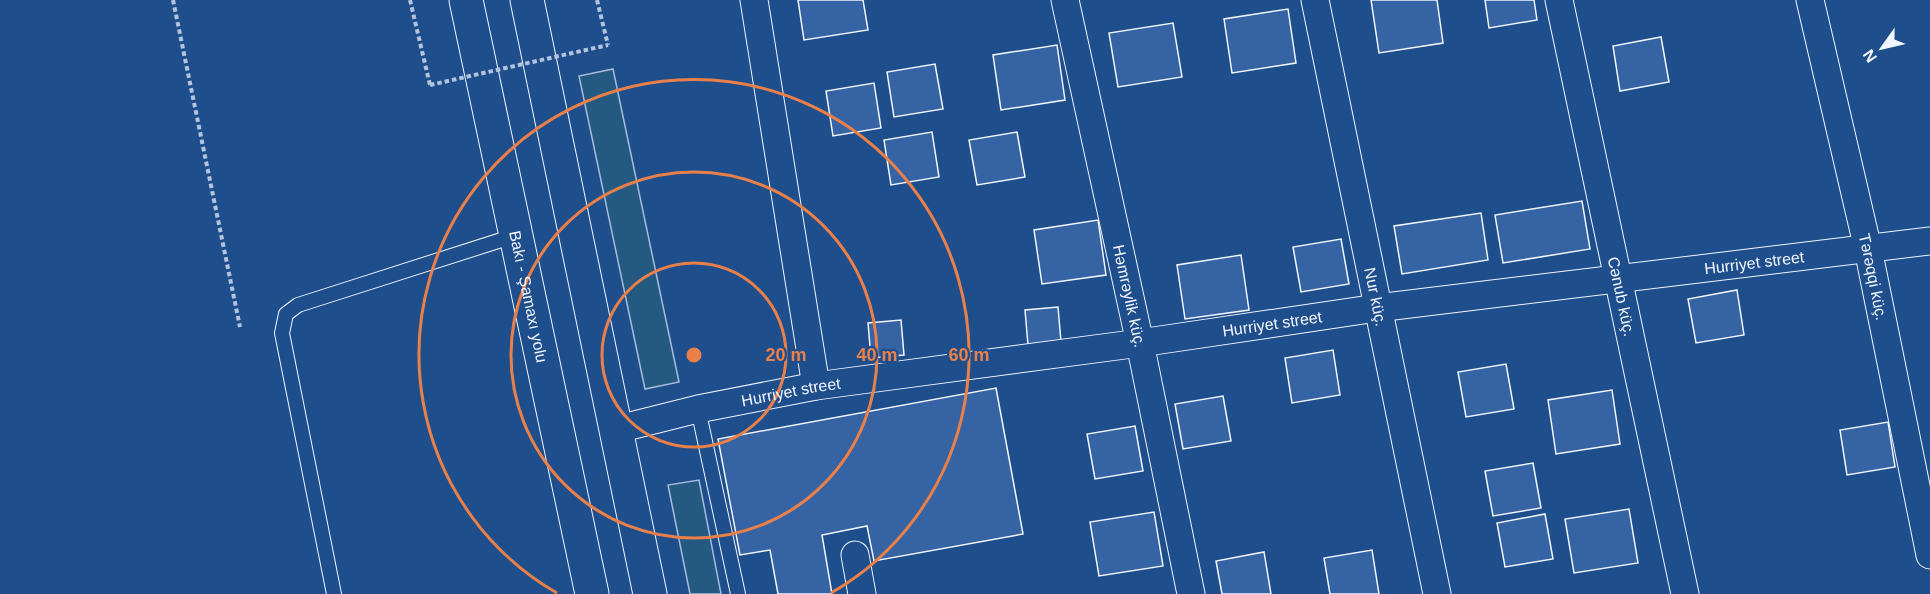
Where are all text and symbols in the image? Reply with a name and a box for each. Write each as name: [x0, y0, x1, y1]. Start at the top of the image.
north arrow: [1852, 18, 1912, 78]
text: N: [1860, 47, 1880, 66]
street label: Bakı - Şamaxı yolu: [507, 229, 551, 364]
street label: Tərəqqi küç.: [1856, 232, 1891, 322]
street label: Həmrəylik küç.: [1110, 243, 1149, 349]
street label: Hurriyet street: [1703, 248, 1806, 277]
street label: Cənub küç.: [1605, 255, 1639, 338]
street label: Nur küç.: [1362, 266, 1390, 328]
street label: Hurriyet street: [1221, 308, 1324, 339]
centre of rings: [684, 345, 704, 365]
text: 20 m: [765, 345, 807, 365]
text: 40 m: [856, 345, 898, 365]
text: 60 m: [948, 345, 990, 365]
street label: Hurriyet street: [740, 374, 842, 409]

